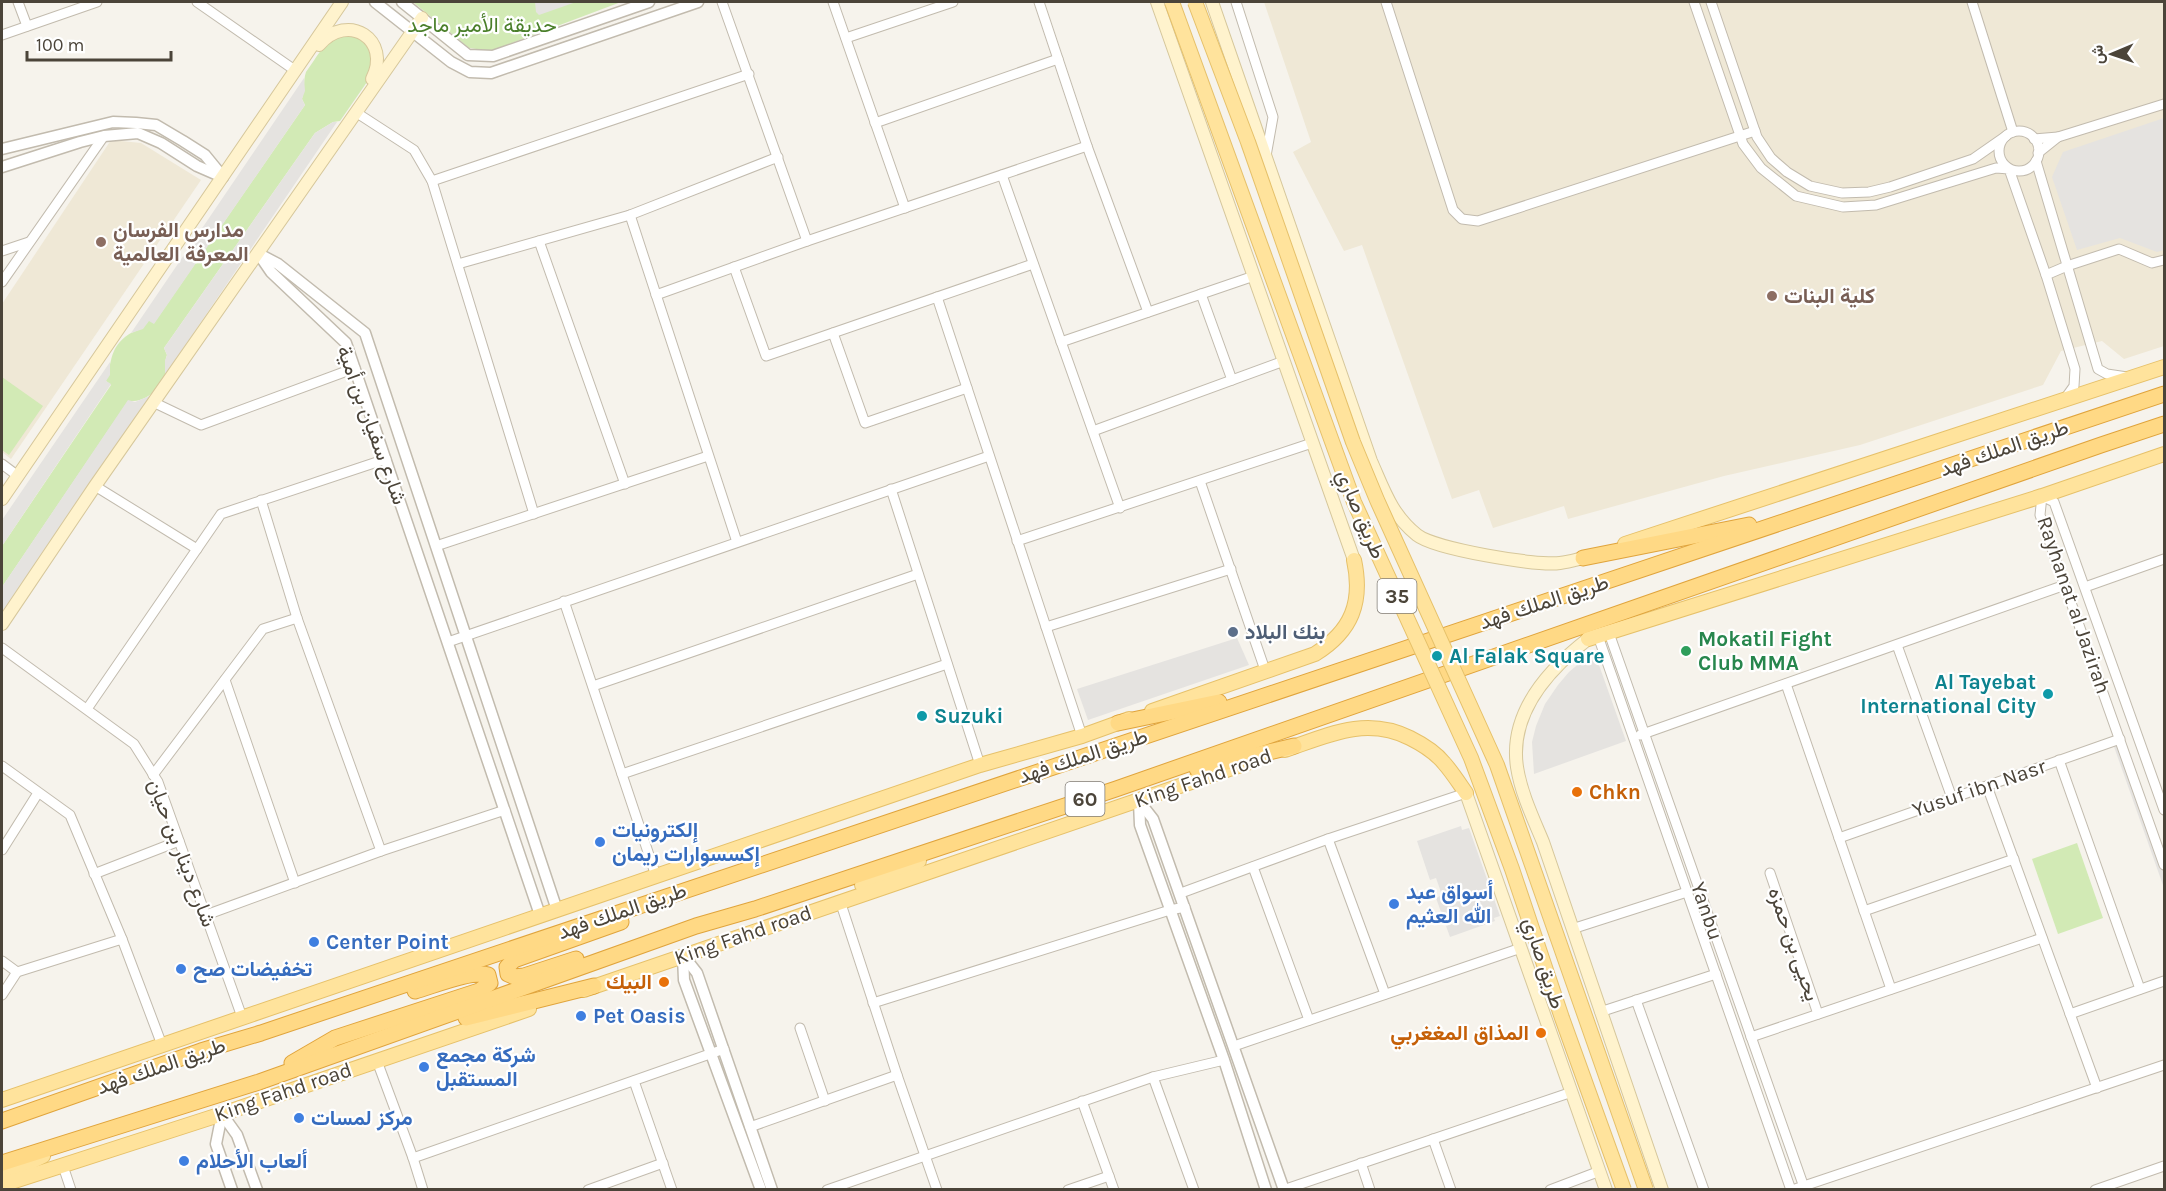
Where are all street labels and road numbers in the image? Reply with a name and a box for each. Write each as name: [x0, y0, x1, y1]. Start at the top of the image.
street label: شارع سفيان بن أمية: [330, 342, 412, 508]
street label: طريق الملك فهد: [1937, 415, 2072, 482]
street label: طريق صاري: [1327, 466, 1391, 564]
street label: Rayhanat al Jazirah: [2032, 513, 2116, 697]
street label: طريق الملك فهد: [1476, 570, 1612, 635]
road number: 35: [1378, 579, 1416, 613]
street label: طريق الملك فهد: [1015, 724, 1151, 789]
street label: King Fahd road: [1131, 743, 1275, 813]
street label: Yusuf ibn Nasr: [1909, 754, 2049, 822]
street label: شارع دينار بن حيان: [141, 776, 221, 931]
road number: 60: [1066, 782, 1104, 816]
street label: طريق الملك فهد: [555, 878, 690, 945]
street label: Yanbu: [1686, 879, 1728, 943]
street label: يحيى بن حمزه: [1762, 884, 1825, 1004]
street label: King Fahd road: [671, 900, 815, 970]
street label: طريق صاري: [1513, 914, 1570, 1013]
street label: طريق الملك فهد: [94, 1033, 229, 1100]
street label: King Fahd road: [211, 1057, 355, 1127]

